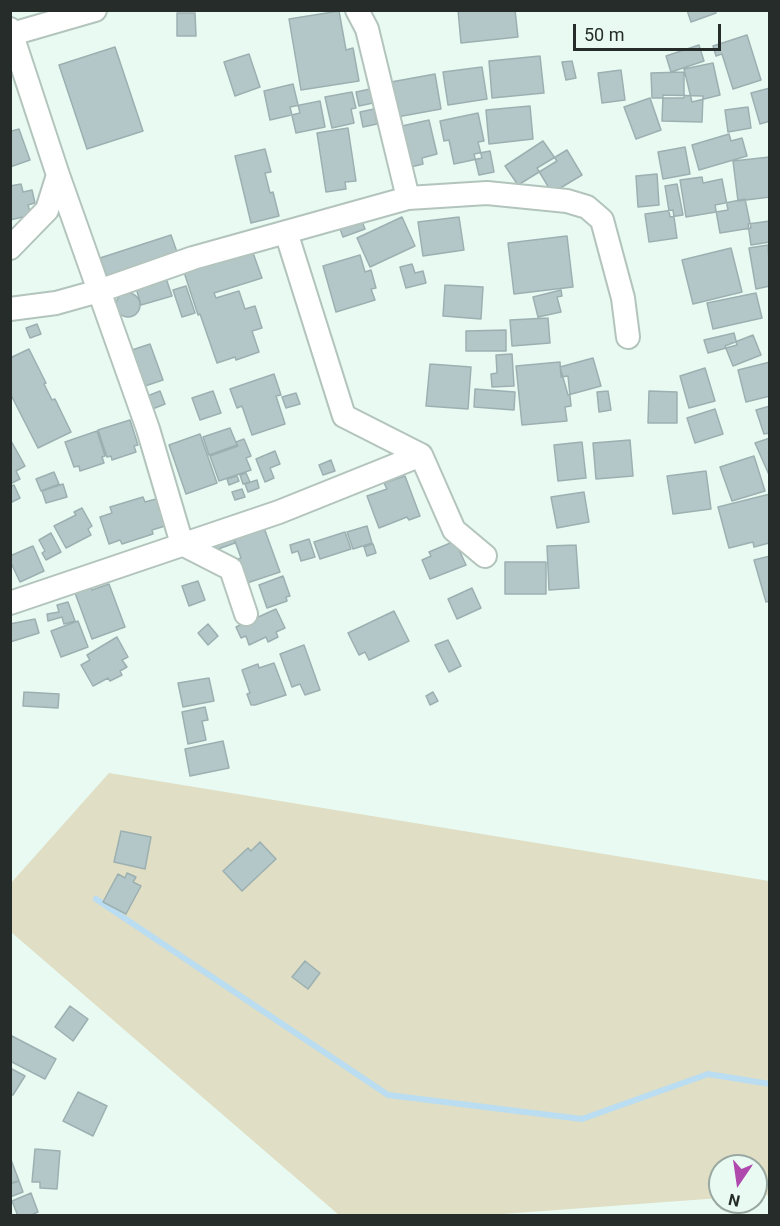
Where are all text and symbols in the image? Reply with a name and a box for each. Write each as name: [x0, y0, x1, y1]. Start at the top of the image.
scale bar: [576, 12, 724, 50]
text: 50 m: [584, 24, 624, 45]
north arrow: [708, 1154, 768, 1214]
text: N: [727, 1190, 742, 1211]

